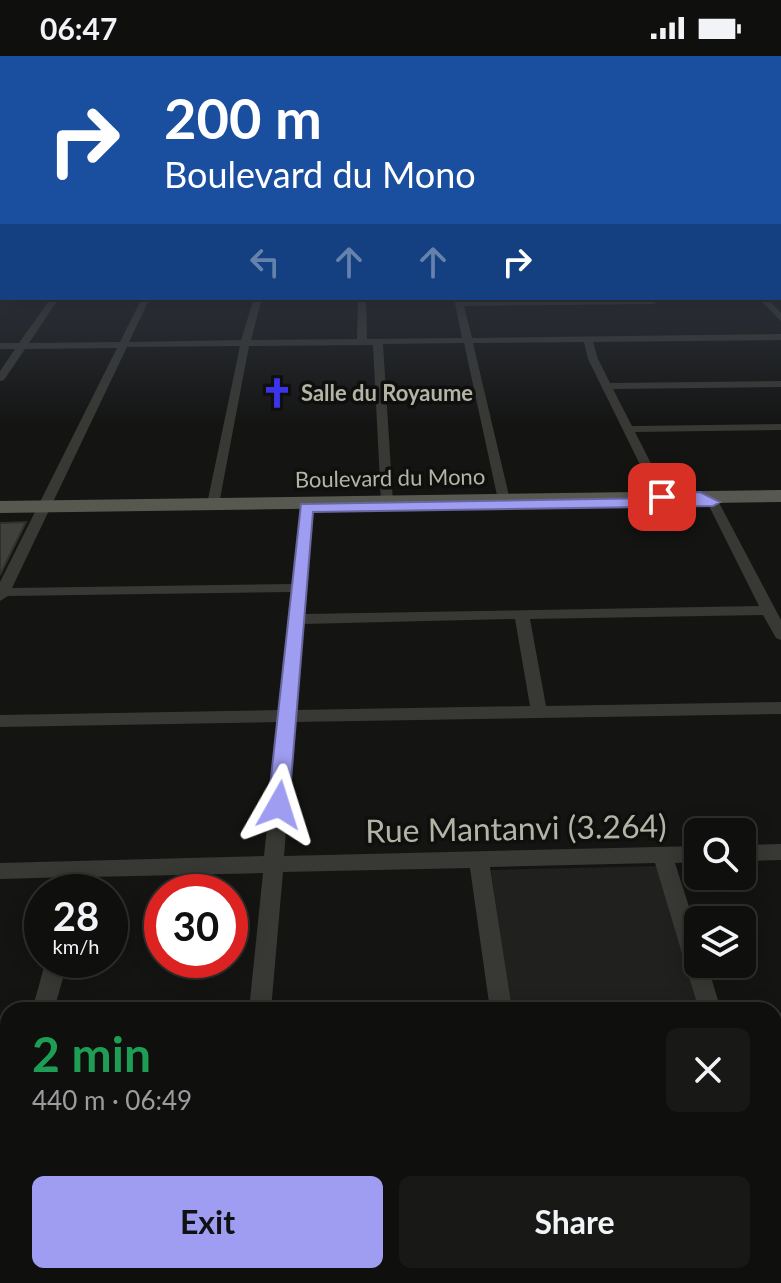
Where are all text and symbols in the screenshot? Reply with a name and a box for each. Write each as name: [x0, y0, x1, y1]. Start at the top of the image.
text: 06:47: [40, 10, 117, 46]
text: 200 m: [164, 84, 322, 151]
icon: right: [32, 88, 136, 192]
text: Boulevard du Mono: [164, 152, 476, 196]
icon: left: [243, 240, 287, 284]
icon: ahead: [327, 240, 371, 284]
icon: ahead: [411, 240, 455, 284]
icon: right: [495, 240, 539, 284]
church icon: Salle du Royaume: [260, 376, 294, 410]
place label: Salle du Royaume: [301, 379, 473, 406]
street label: Boulevard du Mono: [295, 462, 485, 493]
pin: [628, 463, 696, 531]
icon: arrive: [640, 475, 684, 519]
position arrow: [237, 763, 321, 847]
street label: Rue Mantanvi (3.264): [365, 805, 667, 850]
map controls: [684, 818, 756, 978]
button: search: [684, 818, 756, 890]
speed limit sign: 30: [144, 874, 248, 978]
text: 28: [53, 892, 99, 940]
button: layers: [684, 906, 756, 978]
text: km/h: [53, 934, 99, 958]
text: 2 min: [32, 1025, 151, 1082]
button: close: [666, 1028, 750, 1112]
text: 440 m · 06:49: [32, 1084, 192, 1116]
button: Exit: [32, 1176, 383, 1268]
button: Share: [399, 1176, 750, 1268]

